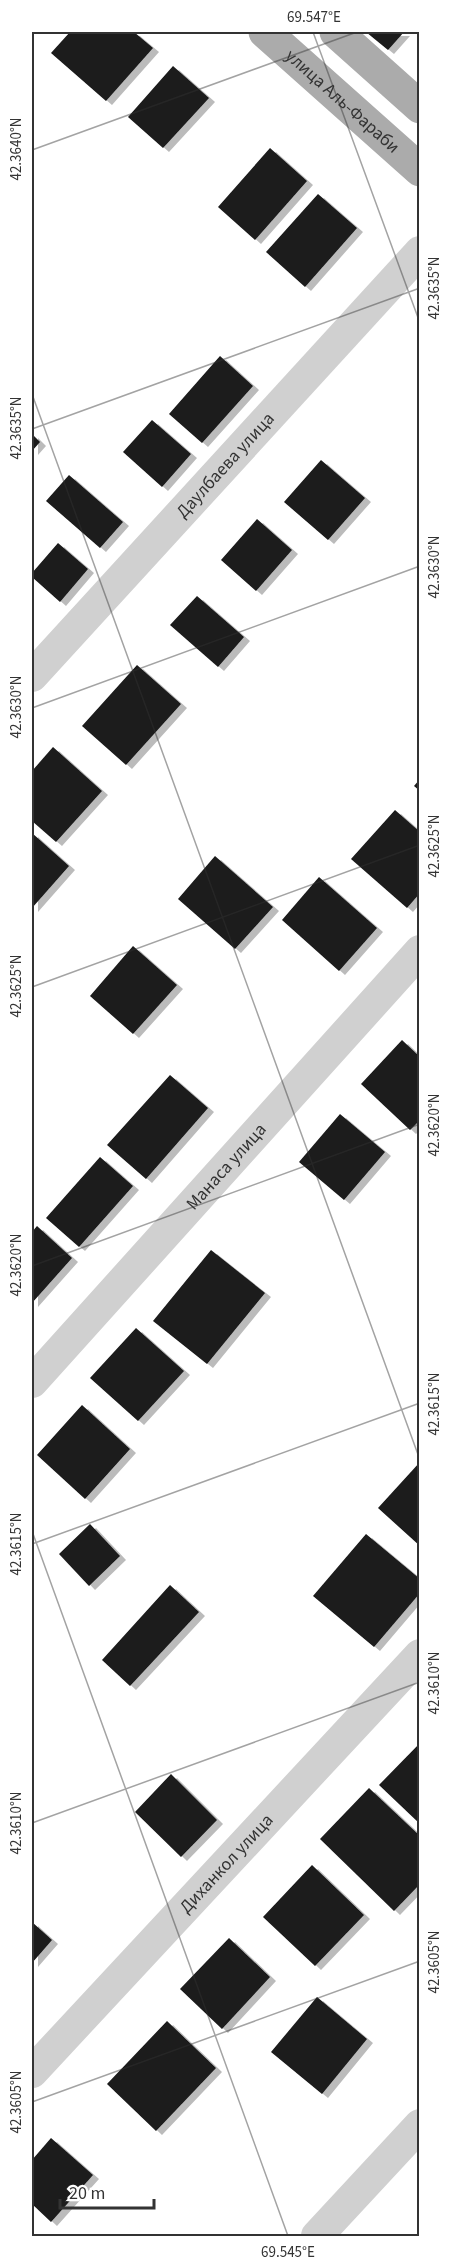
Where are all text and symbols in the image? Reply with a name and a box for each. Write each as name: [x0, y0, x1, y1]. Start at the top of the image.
text: 69.547°E: [287, 7, 341, 28]
street label: улица Аль-Фараби: [280, 44, 405, 159]
text: 42.3640°N: [6, 117, 27, 181]
text: 42.3635°N: [424, 256, 445, 320]
text: 42.3635°N: [6, 396, 27, 460]
street label: Даулбаева улица: [171, 407, 280, 524]
text: 42.3630°N: [424, 535, 445, 599]
text: 42.3630°N: [6, 675, 27, 739]
text: 42.3625°N: [424, 814, 445, 878]
text: 42.3625°N: [6, 954, 27, 1018]
text: 42.3620°N: [424, 1093, 445, 1157]
street label: Манаса улица: [181, 1118, 272, 1216]
text: 42.3620°N: [6, 1233, 27, 1297]
text: 42.3615°N: [424, 1372, 445, 1436]
text: 42.3615°N: [6, 1512, 27, 1576]
text: 42.3610°N: [424, 1651, 445, 1715]
text: 42.3610°N: [6, 1791, 27, 1855]
street label: Диханкол улица: [174, 1808, 279, 1919]
text: 42.3605°N: [424, 1930, 445, 1994]
text: 42.3605°N: [6, 2070, 27, 2134]
scale bar: [60, 2172, 154, 2210]
text: 20 m: [69, 2181, 105, 2206]
text: 69.545°E: [261, 2242, 315, 2263]

